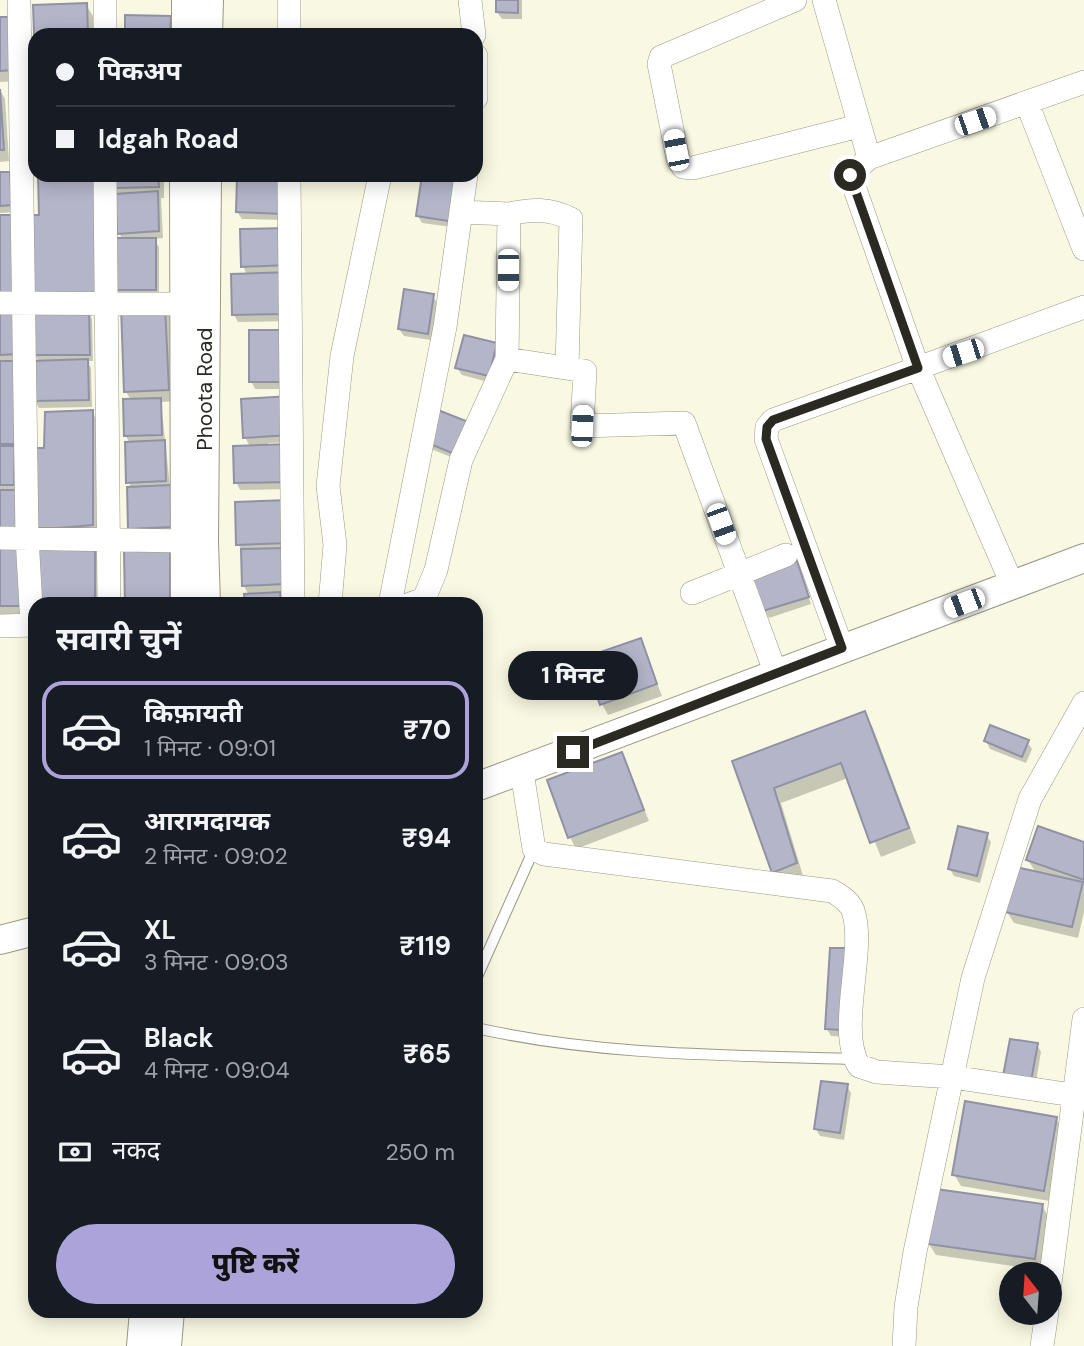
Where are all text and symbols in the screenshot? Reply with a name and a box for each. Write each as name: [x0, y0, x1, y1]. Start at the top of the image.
text: पिकअप: [98, 54, 181, 88]
car: [952, 104, 999, 138]
text: Idgah Road: [98, 122, 239, 156]
car: [662, 127, 691, 173]
route start: [834, 159, 866, 191]
car: [498, 249, 519, 291]
street label: Phoota Road: [191, 328, 219, 450]
car: [940, 337, 987, 369]
car: [571, 404, 594, 448]
car: [704, 501, 739, 547]
car: [941, 586, 988, 620]
text: सवारी चुनें: [56, 618, 181, 660]
callout: 1 मिनट: [508, 650, 638, 700]
text: 1 मिनट: [541, 660, 605, 690]
text: किफ़ायती: [144, 696, 243, 730]
icon: car: [60, 699, 123, 762]
text: ₹70: [403, 713, 451, 747]
text: 1 मिनट · 09:01: [144, 733, 276, 763]
route end: [557, 736, 589, 768]
text: आरामदायक: [144, 804, 270, 838]
icon: car: [60, 807, 123, 870]
text: ₹94: [402, 821, 451, 855]
text: 2 मिनट · 09:02: [144, 841, 288, 871]
text: XL: [144, 913, 176, 947]
icon: car: [60, 915, 123, 978]
text: ₹119: [399, 929, 451, 963]
text: 3 मिनट · 09:03: [144, 947, 289, 977]
text: Black: [144, 1021, 214, 1055]
icon: car: [60, 1023, 123, 1086]
text: ₹65: [403, 1037, 451, 1071]
text: 4 मिनट · 09:04: [144, 1055, 289, 1085]
icon: cash: [56, 1133, 94, 1171]
text: नकद: [112, 1133, 160, 1167]
text: 250 m: [385, 1137, 455, 1167]
button: पुष्टि करें: [56, 1224, 455, 1304]
north arrow: [999, 1262, 1062, 1325]
map controls: [999, 1262, 1062, 1325]

